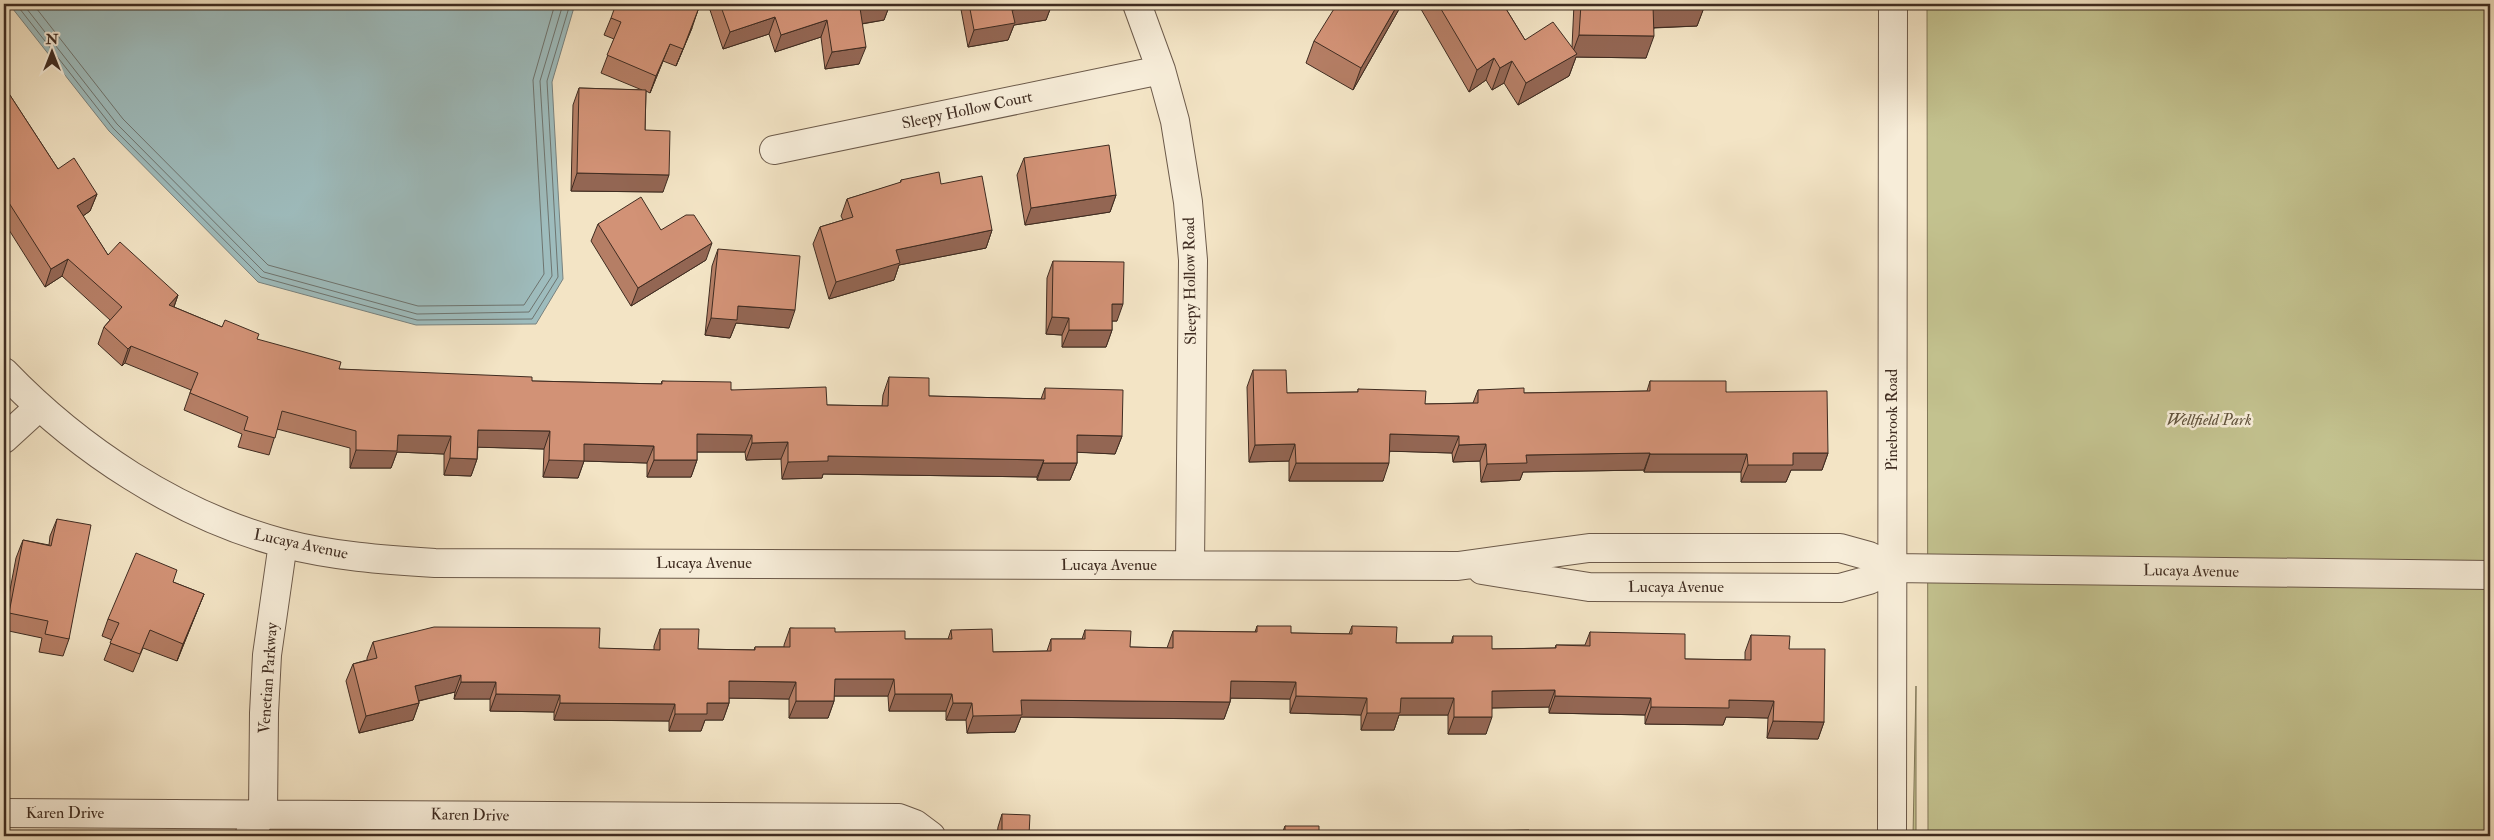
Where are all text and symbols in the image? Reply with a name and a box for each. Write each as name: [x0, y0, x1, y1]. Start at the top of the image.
north arrow: [28, 28, 78, 78]
text: N: [45, 31, 59, 48]
street label: Sleepy Hollow Court: [900, 86, 1034, 135]
street label: Sleepy Hollow Road: [1179, 217, 1202, 345]
street label: Pinebrook Road: [1882, 369, 1902, 471]
park label: Wellfield Park: [2166, 410, 2252, 430]
street label: Lucaya Avenue: [252, 524, 350, 564]
street label: Lucaya Avenue: [656, 553, 752, 573]
street label: Lucaya Avenue: [1061, 555, 1157, 575]
street label: Lucaya Avenue: [2143, 560, 2239, 582]
street label: Lucaya Avenue: [1628, 577, 1724, 597]
street label: Venetian Parkway: [254, 621, 282, 734]
street label: Karen Drive: [26, 803, 105, 823]
street label: Karen Drive: [431, 804, 510, 826]

